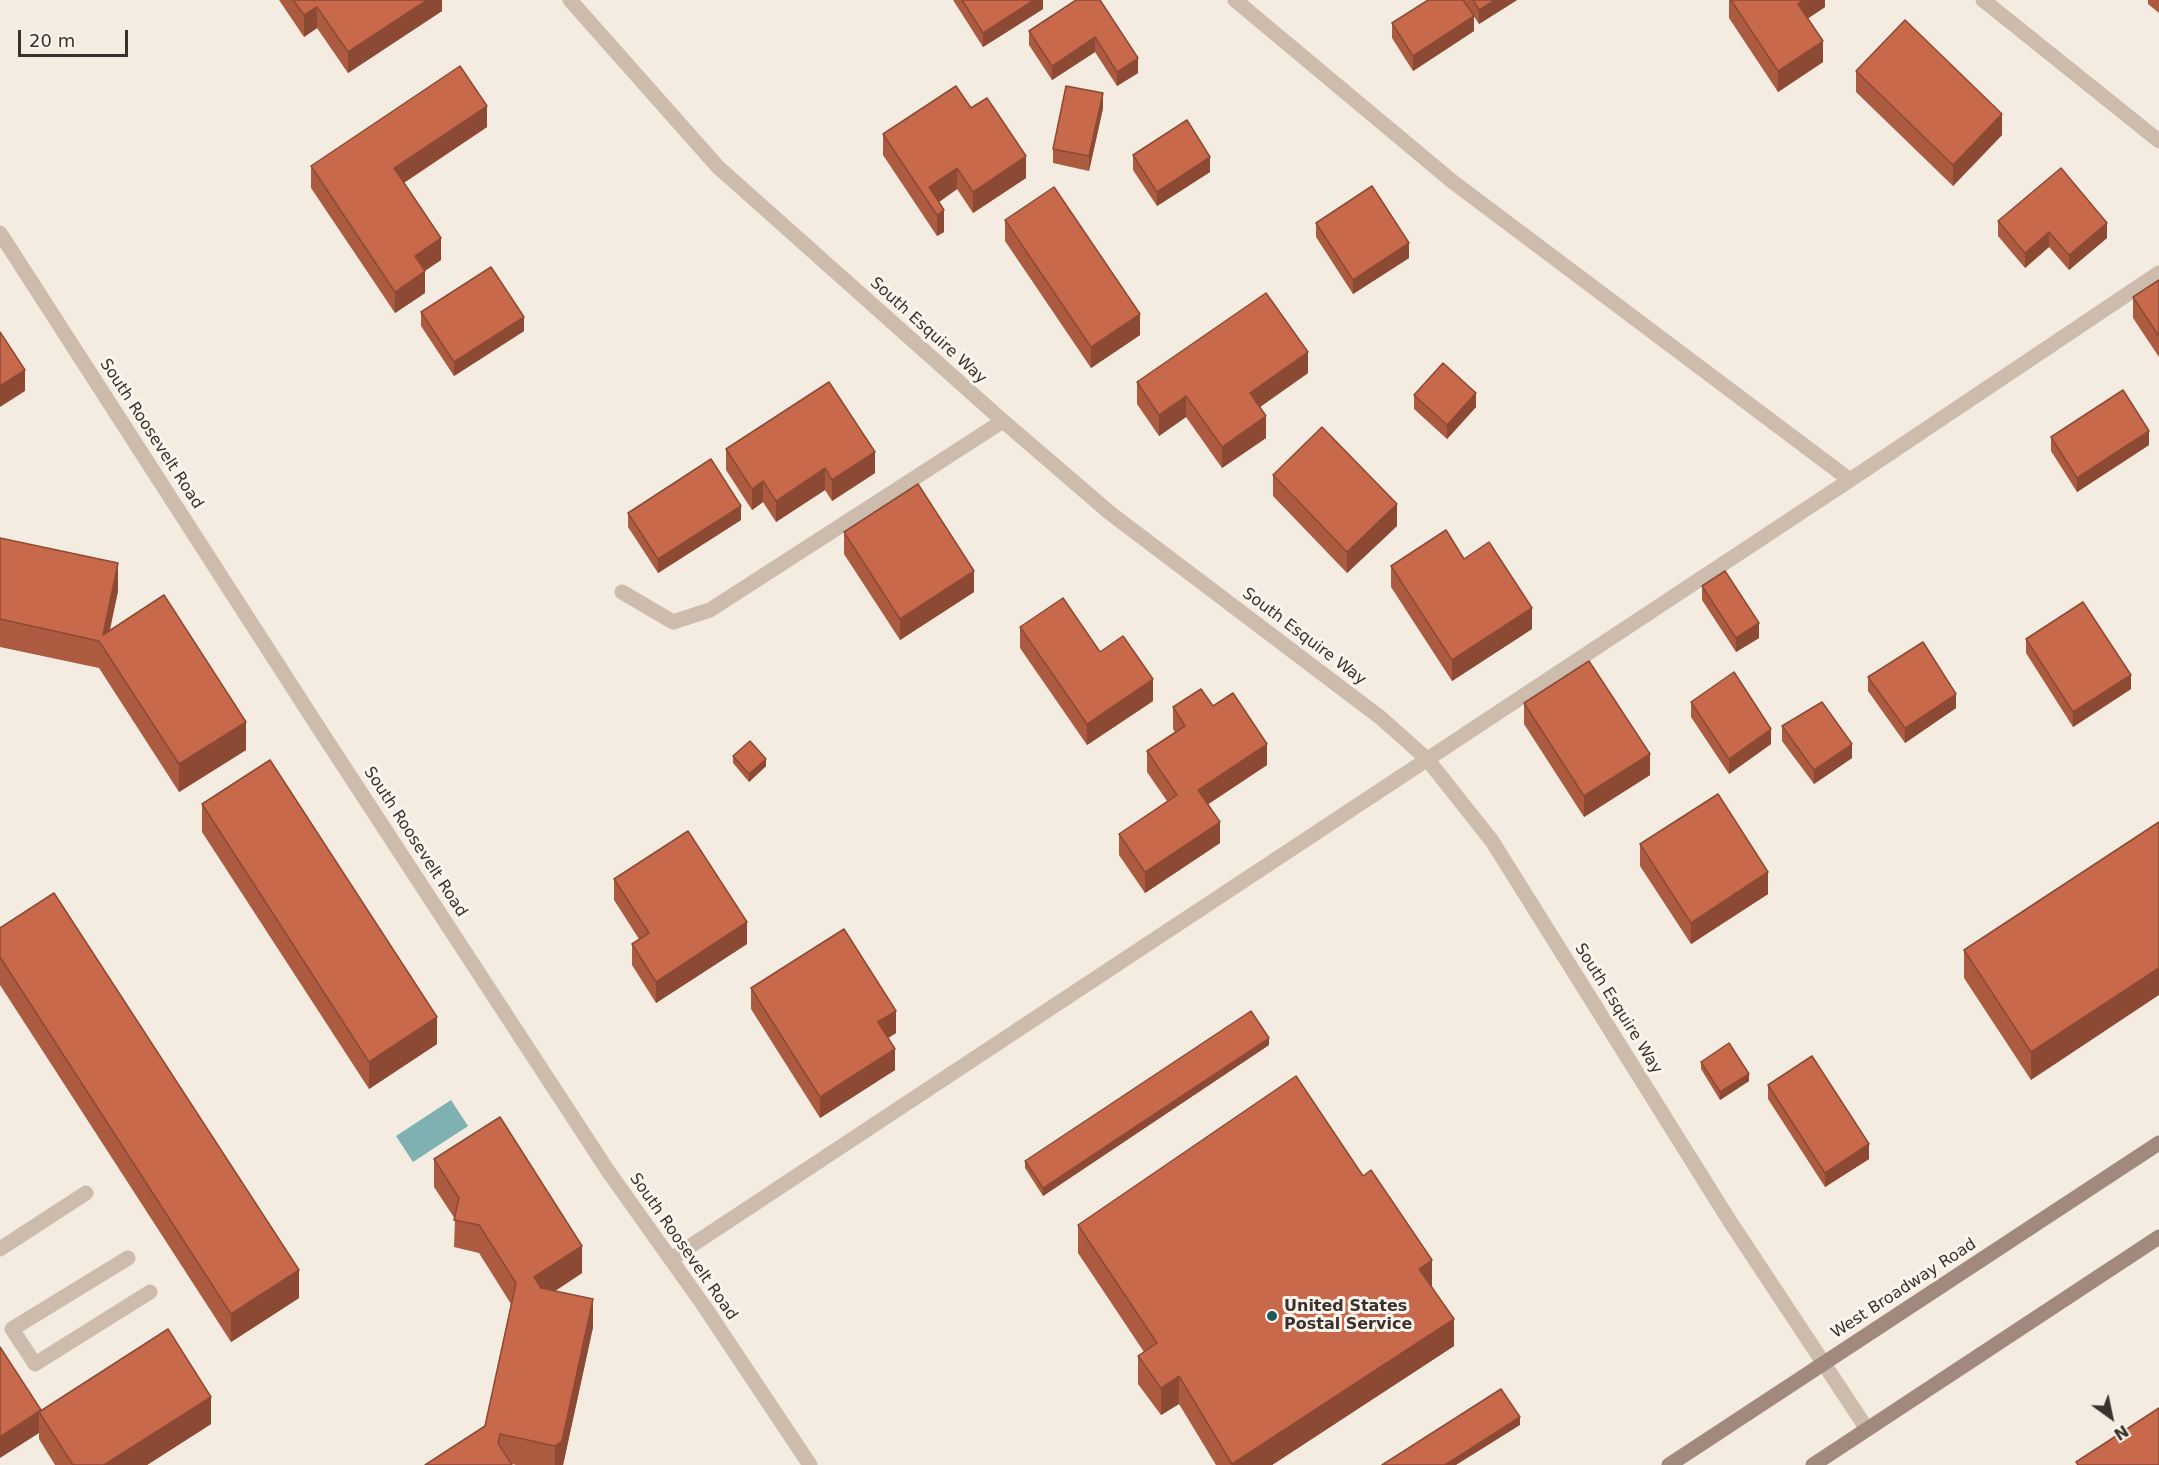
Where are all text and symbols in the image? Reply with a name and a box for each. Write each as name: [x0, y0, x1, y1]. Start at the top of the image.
scale bar: [21, 18, 130, 56]
text: 20 m: [29, 30, 75, 51]
street label: South Esquire Way: [866, 274, 990, 388]
street label: South Roosevelt Road: [95, 355, 207, 513]
street label: South Esquire Way: [1238, 584, 1370, 690]
street label: South Roosevelt Road: [359, 763, 471, 921]
street label: South Esquire Way: [1570, 940, 1666, 1078]
street label: South Roosevelt Road: [625, 1170, 741, 1324]
street label: West Broadway Road: [1828, 1235, 1980, 1343]
place label: United States Postal Service: [1284, 1297, 1412, 1335]
marker: United States Postal Service: [1265, 1309, 1279, 1323]
north arrow: [2081, 1387, 2141, 1447]
text: N: [2110, 1421, 2132, 1444]

